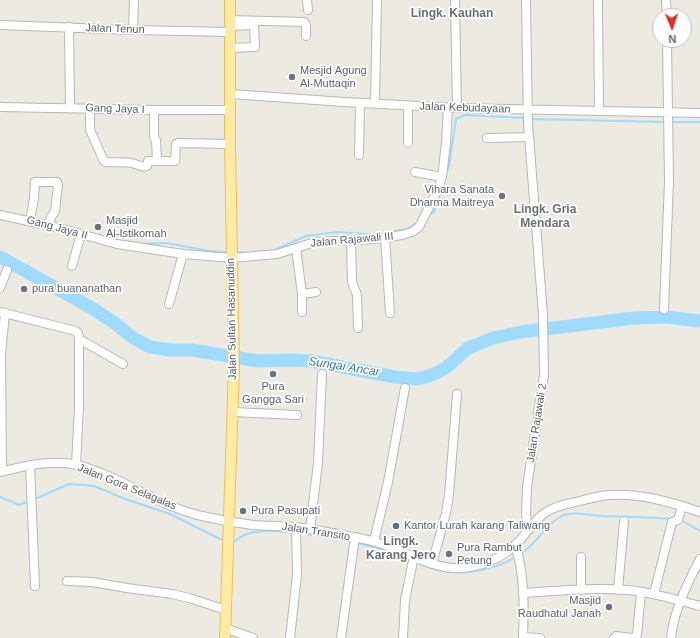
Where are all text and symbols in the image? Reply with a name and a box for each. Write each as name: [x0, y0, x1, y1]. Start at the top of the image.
district label: Lingk. Kauhan: [411, 7, 493, 21]
north arrow: [652, 8, 692, 48]
street label: Jalan Tenun: [85, 21, 145, 37]
text: N: [668, 33, 677, 45]
place label: Mesjid Agung Al-Muttaqin: [300, 64, 367, 90]
marker: Mesjid Agung Al-Muttaqin: [287, 72, 297, 82]
street label: Jalan Kebudayaan: [419, 100, 511, 116]
street label: Gang Jaya I: [85, 101, 145, 117]
place label: Vihara Sanata Dharma Maitreya: [410, 183, 494, 209]
marker: Vihara Sanata Dharma Maitreya: [497, 191, 507, 201]
district label: Lingk. Gria Mendara: [514, 203, 576, 231]
street label: Gang Jaya II: [25, 214, 89, 242]
place label: Masjid Al-Istikomah: [106, 214, 167, 240]
marker: Masjid Al-Istikomah: [93, 222, 103, 232]
street label: Jalan Rajawali III: [310, 230, 394, 250]
street label: Jalan Sultan Hasanuddin: [224, 258, 240, 380]
place label: pura buananathan: [32, 282, 121, 296]
marker: pura buananathan: [19, 284, 29, 294]
water label: Sungai Ancar: [307, 354, 381, 380]
marker: Pura Gangga Sari: [268, 369, 278, 379]
place label: Pura Gangga Sari: [242, 380, 304, 406]
street label: Jalan Rajawali 2: [524, 382, 550, 464]
street label: Jalan Gora Selagalas: [76, 461, 178, 513]
place label: Pura Pasupati: [251, 504, 320, 518]
marker: Pura Pasupati: [238, 506, 248, 516]
place label: Kantor Lurah karang Taliwang: [404, 519, 550, 533]
street label: Jalan Transito: [281, 520, 351, 544]
marker: Kantor Lurah karang Taliwang: [391, 521, 401, 531]
district label: Lingk. Karang Jero: [366, 535, 436, 563]
place label: Pura Rambut Petung: [457, 541, 522, 567]
marker: Pura Rambut Petung: [444, 549, 454, 559]
place label: Masjid Raudhatul Janah: [518, 594, 601, 620]
marker: Masjid Raudhatul Janah: [604, 602, 614, 612]

